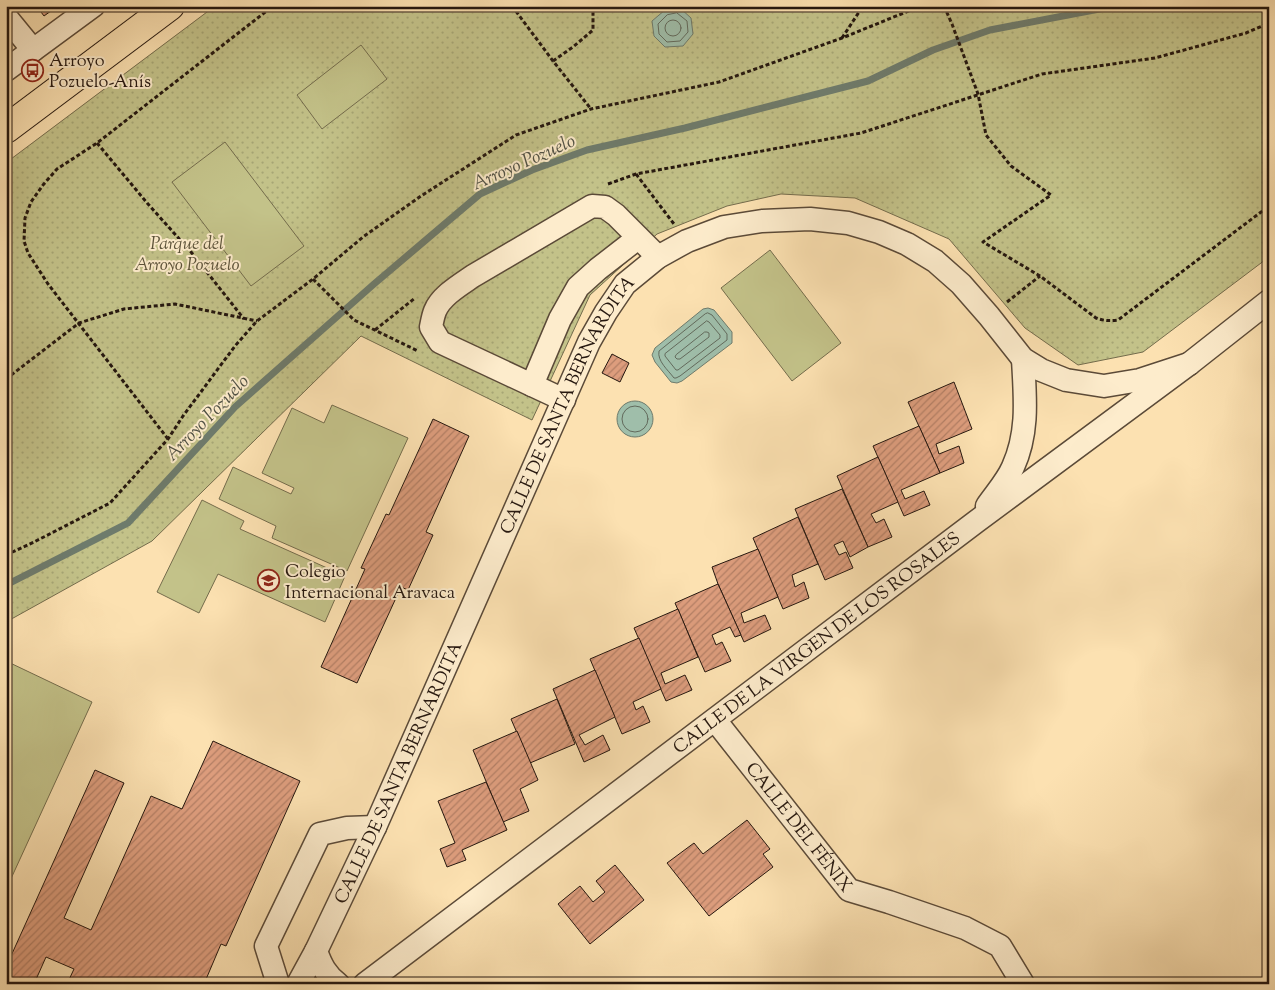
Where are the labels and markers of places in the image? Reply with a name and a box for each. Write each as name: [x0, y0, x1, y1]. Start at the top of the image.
place label: Arroyo Pozuelo-Anís: [49, 49, 151, 96]
bus stop icon: Arroyo Pozuelo-Anís: [21, 58, 45, 82]
place label: Colegio Internacional Aravaca: [285, 560, 455, 607]
school or university icon: Colegio Internacional Aravaca: [257, 569, 281, 593]

